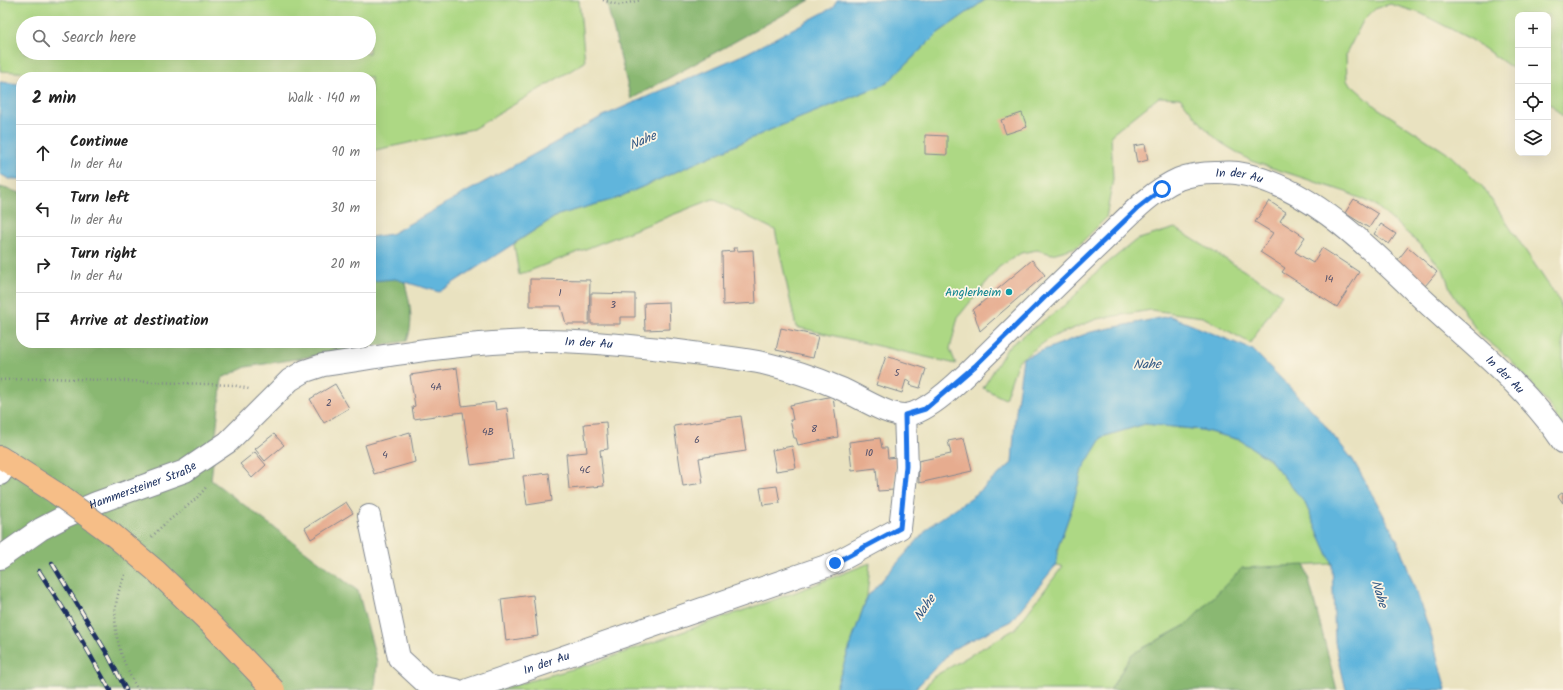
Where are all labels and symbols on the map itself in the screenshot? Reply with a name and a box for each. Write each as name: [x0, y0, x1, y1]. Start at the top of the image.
water label: Nahe: [626, 125, 661, 156]
street label: In der Au: [1215, 163, 1266, 188]
route start: [1153, 180, 1171, 198]
house number: 14: [1325, 271, 1334, 287]
place label: Anglerheim: [945, 283, 1001, 302]
house number: 1: [558, 285, 562, 301]
marker: Anglerheim: [1004, 287, 1014, 297]
house number: 3: [610, 297, 616, 313]
street label: In der Au: [564, 332, 614, 354]
street label: In der Au: [1481, 351, 1529, 398]
water label: Nahe: [1133, 354, 1162, 376]
house number: 5: [894, 365, 900, 381]
house number: 4A: [430, 379, 442, 395]
house number: 2: [326, 395, 332, 411]
house number: 8: [811, 421, 818, 437]
house number: 4B: [482, 424, 494, 440]
house number: 6: [694, 432, 700, 448]
house number: 10: [865, 445, 873, 461]
house number: 4: [382, 447, 388, 463]
street label: Hammersteiner Straße: [86, 456, 201, 515]
house number: 4C: [579, 462, 591, 478]
route end: [826, 554, 844, 572]
water label: Nahe: [1365, 578, 1393, 611]
water label: Nahe: [909, 590, 942, 625]
street label: In der Au: [521, 646, 573, 680]

